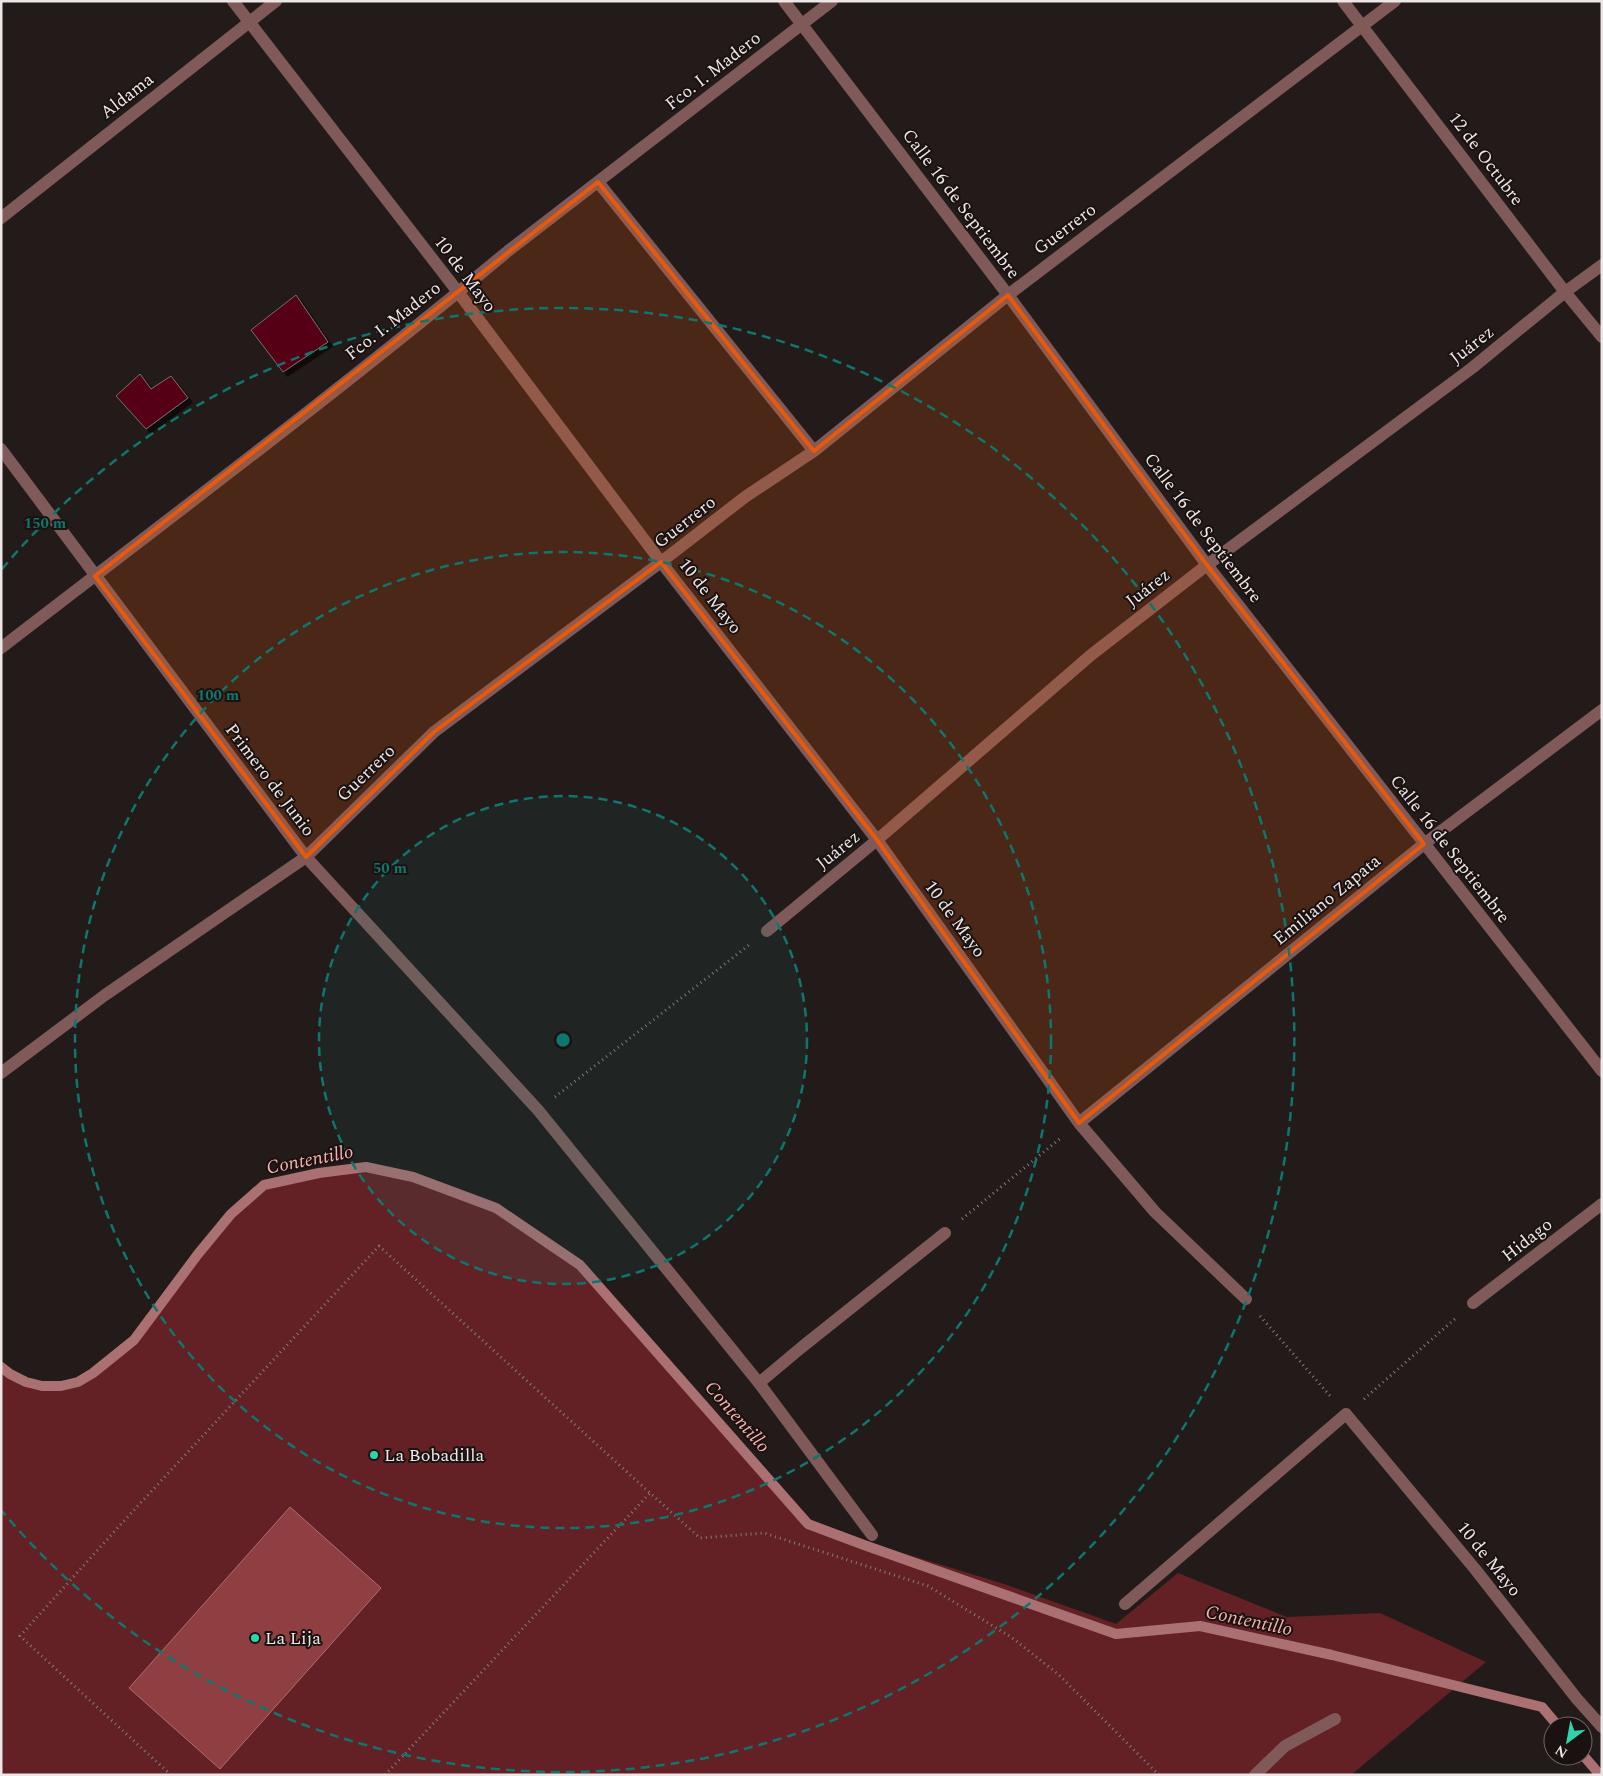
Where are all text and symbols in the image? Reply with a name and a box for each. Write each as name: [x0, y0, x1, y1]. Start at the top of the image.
street label: Fco. I. Madero: [659, 25, 767, 117]
street label: Aldama: [94, 66, 160, 126]
street label: 12 de Octubre: [1442, 106, 1530, 212]
street label: Calle 16 de Septiembre: [895, 123, 1027, 285]
street label: Guerrero: [1028, 196, 1102, 262]
street label: 10 de Mayo: [427, 230, 503, 318]
street label: Fco. I. Madero: [339, 275, 447, 367]
street label: Juárez: [1444, 319, 1500, 371]
street label: Calle 16 de Septiembre: [1137, 447, 1269, 609]
street label: Guerrero: [648, 489, 722, 555]
text: 150 m: [24, 512, 67, 535]
street label: 10 de Mayo: [672, 552, 748, 640]
street label: Juárez: [1120, 562, 1176, 614]
text: 100 m: [197, 684, 240, 707]
street label: Primero de Junio: [218, 718, 322, 842]
street label: Guerrero: [331, 738, 401, 808]
street label: Calle 16 de Septiembre: [1383, 769, 1517, 929]
street label: Juárez: [810, 824, 866, 876]
street label: Emiliano Zapata: [1267, 848, 1387, 952]
text: 50 m: [373, 857, 408, 880]
street label: 10 de Mayo: [918, 875, 992, 963]
centre of rings: [554, 1031, 572, 1049]
water label: Contentillo: [264, 1137, 356, 1183]
street label: Hidago: [1496, 1211, 1558, 1269]
water label: Contentillo: [697, 1374, 777, 1460]
place label: La Bobadilla: [384, 1442, 485, 1469]
marker: La Bobadilla: [368, 1449, 380, 1461]
street label: 10 de Mayo: [1450, 1515, 1528, 1603]
water label: Contentillo: [1203, 1598, 1295, 1644]
place label: La Lija: [265, 1625, 321, 1652]
marker: La Lija: [249, 1632, 261, 1644]
north arrow: [1543, 1716, 1593, 1766]
text: N: [1551, 1740, 1572, 1764]

